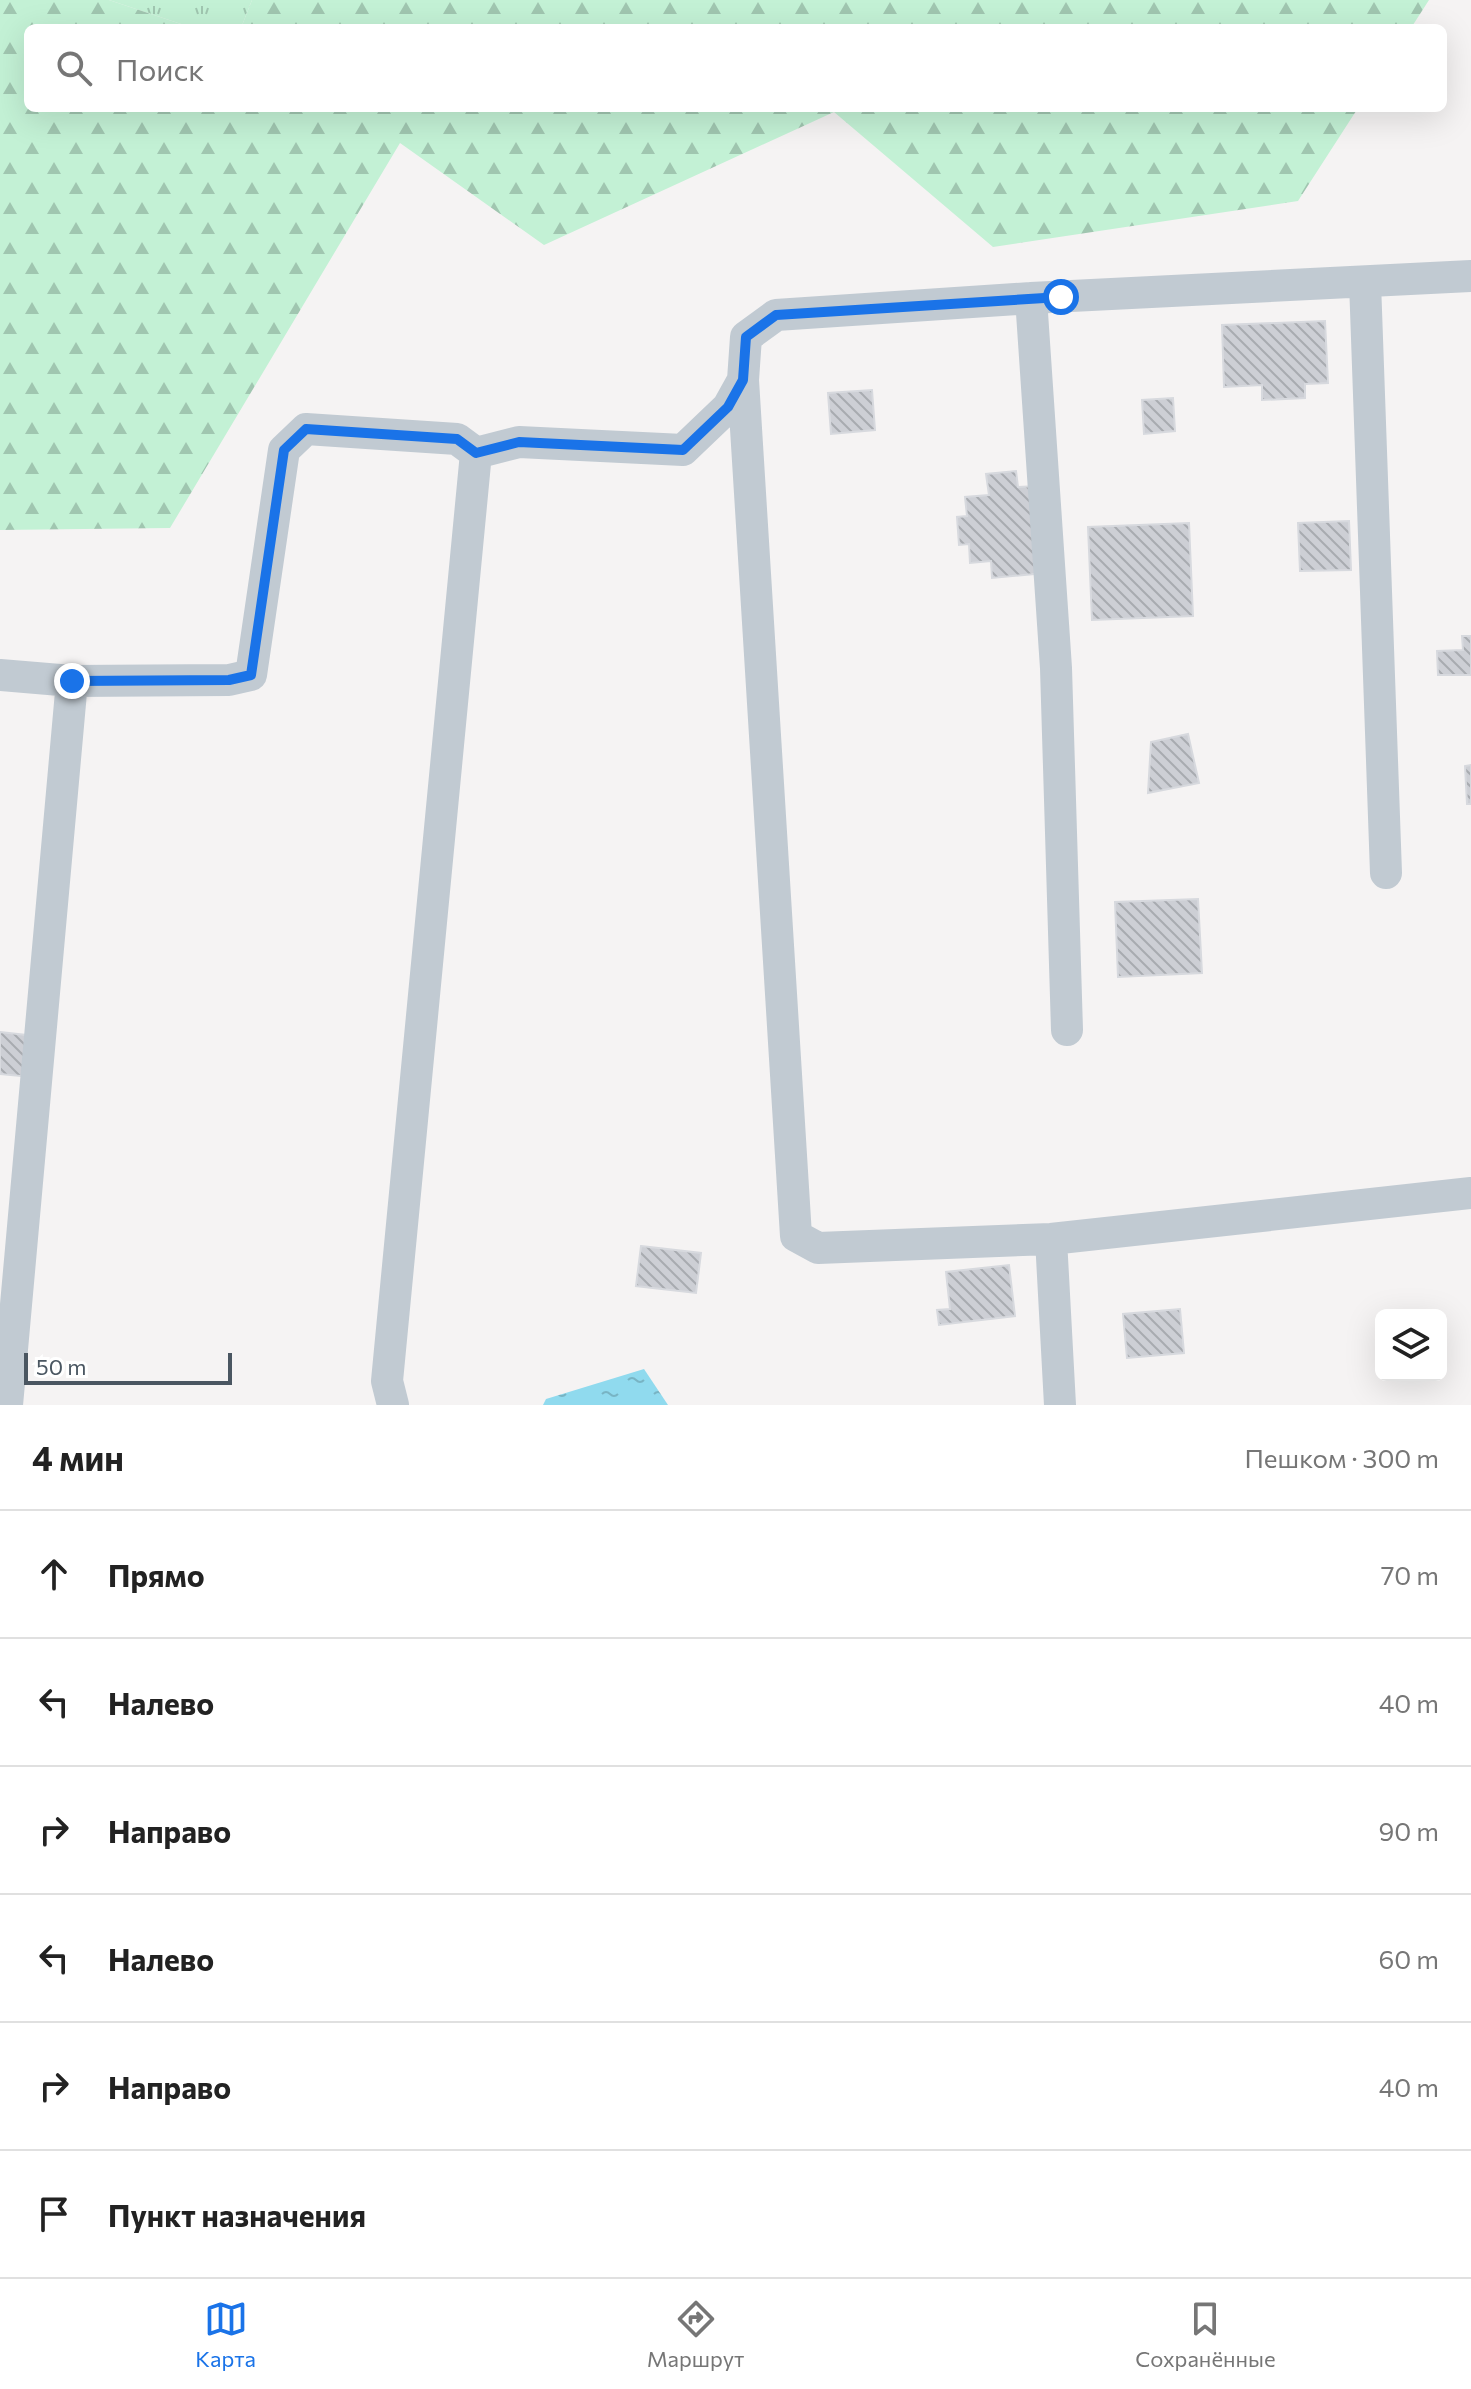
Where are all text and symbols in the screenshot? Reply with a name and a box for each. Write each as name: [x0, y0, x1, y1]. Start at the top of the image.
search box: [24, 24, 1447, 112]
icon: search: [52, 46, 96, 90]
text: Поиск: [116, 50, 204, 87]
route start: [1043, 279, 1079, 315]
route end: [54, 663, 90, 699]
map controls: [1375, 1309, 1447, 1381]
button: layers: [1375, 1309, 1447, 1381]
scale bar: [24, 1349, 232, 1385]
text: 50 m: [36, 1353, 86, 1380]
text: 4 мин: [32, 1436, 124, 1478]
text: Пешком · 300 m: [1244, 1442, 1439, 1473]
icon: ahead: [32, 1552, 76, 1596]
text: Прямо: [108, 1556, 205, 1593]
text: 70 m: [1381, 1559, 1439, 1590]
icon: left: [32, 1680, 76, 1724]
text: Налево: [108, 1684, 214, 1721]
text: 40 m: [1379, 1687, 1439, 1718]
icon: right: [32, 1808, 76, 1852]
text: Направо: [108, 1812, 231, 1849]
text: 90 m: [1379, 1815, 1439, 1846]
icon: left: [32, 1936, 76, 1980]
text: Налево: [108, 1940, 214, 1977]
text: 60 m: [1379, 1943, 1439, 1974]
icon: right: [32, 2064, 76, 2108]
text: Направо: [108, 2068, 231, 2105]
text: 40 m: [1379, 2071, 1439, 2102]
icon: arrive: [32, 2192, 76, 2236]
text: Пункт назначения: [108, 2196, 366, 2233]
tab: Карта: [195, 2297, 256, 2372]
tab: Маршрут: [647, 2297, 744, 2372]
tab: Сохранённые: [1135, 2297, 1276, 2372]

